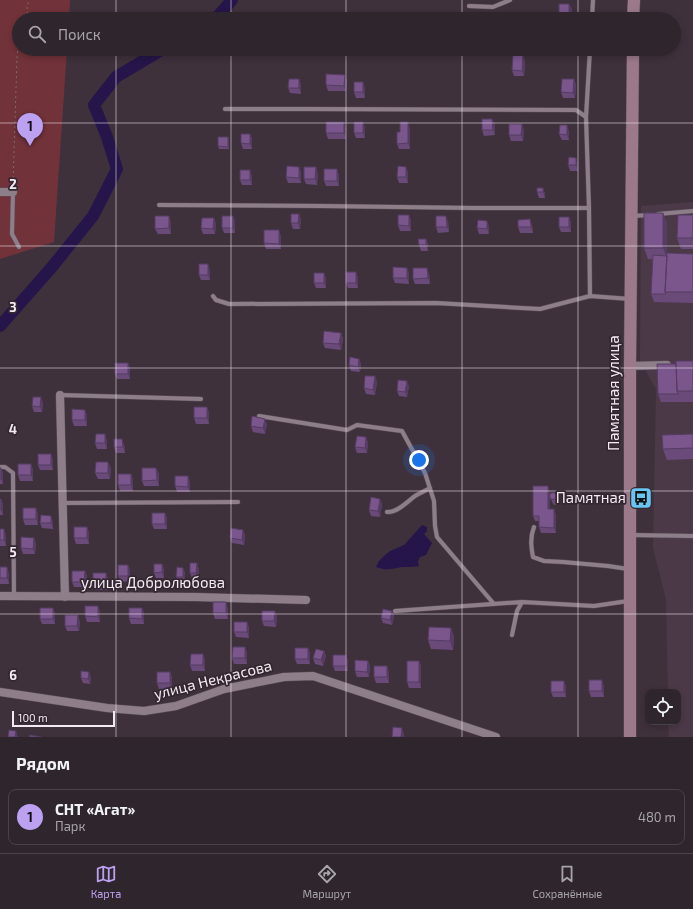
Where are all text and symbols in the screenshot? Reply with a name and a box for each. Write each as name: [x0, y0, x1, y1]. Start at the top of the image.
search box: [12, 12, 681, 56]
icon: search: [26, 23, 48, 45]
text: Поиск: [58, 25, 101, 43]
pin: 1: [17, 113, 43, 146]
text: 2: [9, 176, 17, 192]
text: 3: [9, 299, 17, 315]
street label: Памятная улица: [604, 335, 623, 451]
text: 4: [9, 421, 17, 437]
your location: [409, 450, 429, 470]
bus stop icon: Памятная: [628, 485, 654, 511]
place label: Памятная: [556, 488, 626, 506]
text: 5: [9, 544, 17, 560]
street label: улица Добролюбова: [81, 573, 225, 592]
street label: улица Некрасова: [152, 656, 274, 703]
text: 6: [9, 667, 17, 683]
map controls: [645, 689, 681, 725]
button: locate: [645, 689, 681, 725]
scale bar: [12, 709, 115, 728]
text: 100 m: [18, 711, 48, 724]
text: Рядом: [16, 753, 70, 773]
text: СНТ «Агат»: [55, 800, 135, 818]
text: 1: [27, 809, 33, 825]
text: 480 m: [638, 809, 676, 825]
text: Парк: [55, 818, 85, 834]
tab: Карта: [91, 863, 121, 900]
tab: Маршрут: [303, 863, 351, 900]
tab: Сохранённые: [533, 863, 602, 900]

